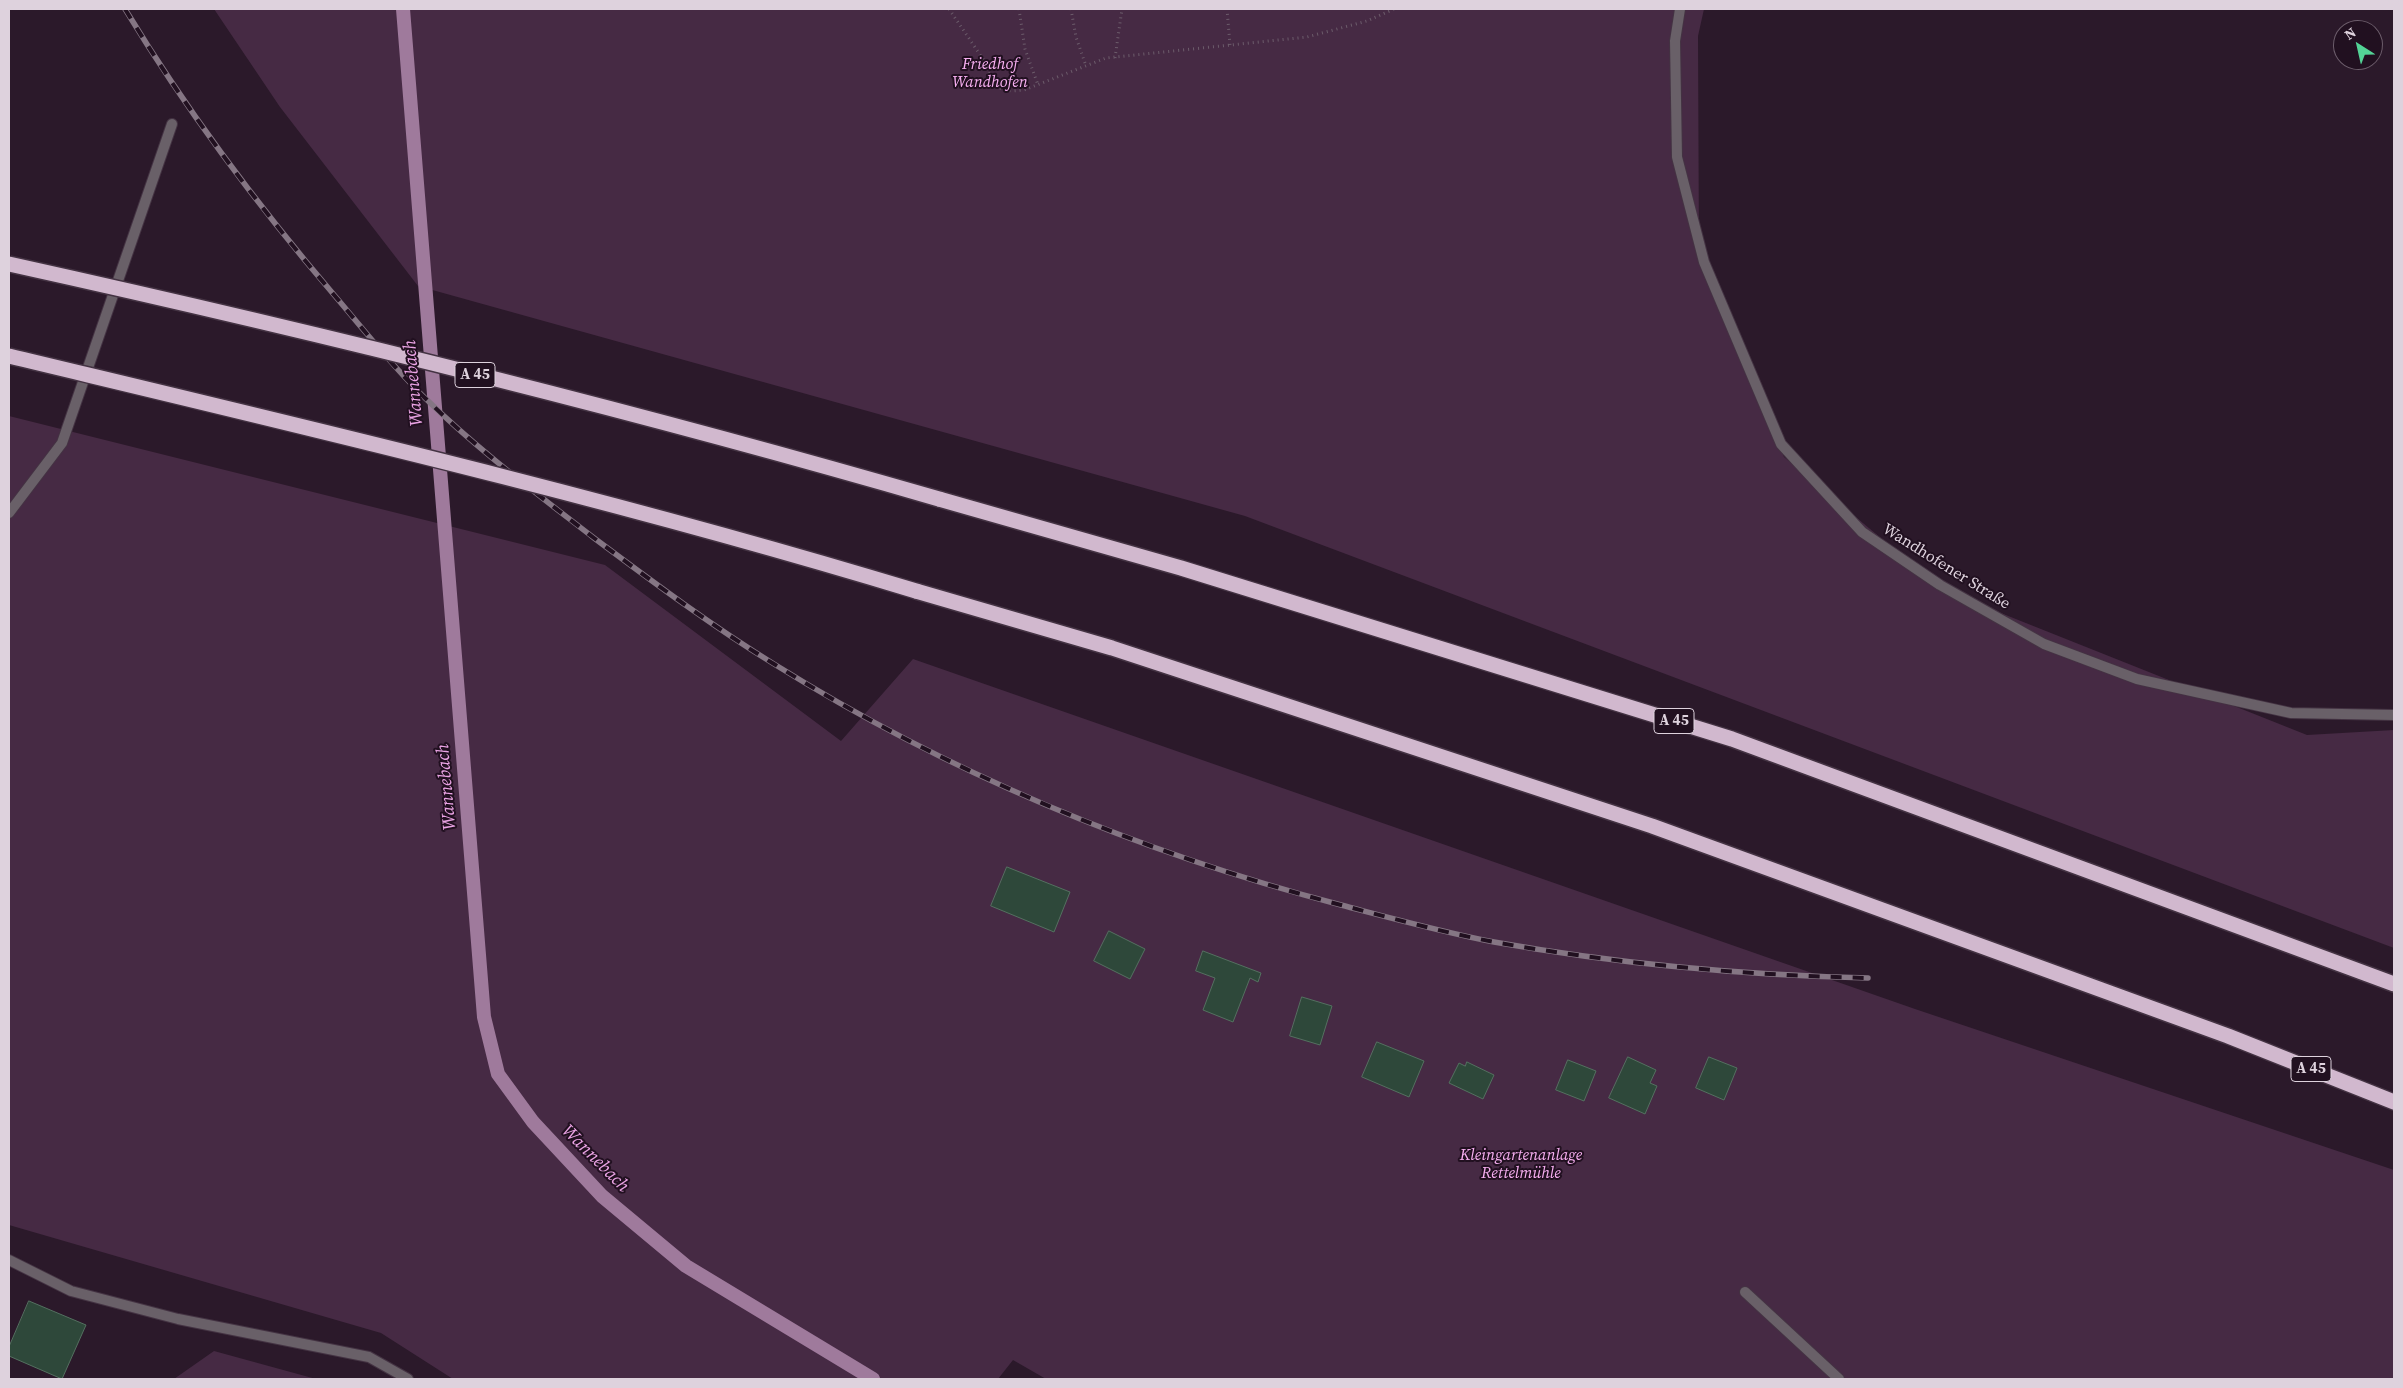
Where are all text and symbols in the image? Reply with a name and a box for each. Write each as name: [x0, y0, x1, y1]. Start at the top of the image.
north arrow: [2333, 20, 2383, 70]
text: N: [2340, 22, 2360, 45]
park label: Friedhof Wandhofen: [952, 55, 1028, 93]
water label: Wannebach: [399, 339, 429, 427]
road number: A 45: [455, 362, 495, 388]
street label: Wandhofener Straße: [1879, 520, 2013, 614]
road number: A 45: [1654, 708, 1694, 734]
water label: Wannebach: [432, 743, 462, 831]
road number: A 45: [2291, 1056, 2331, 1082]
water label: Wannebach: [557, 1121, 633, 1197]
park label: Kleingartenanlage Rettelmühle: [1460, 1146, 1582, 1184]

